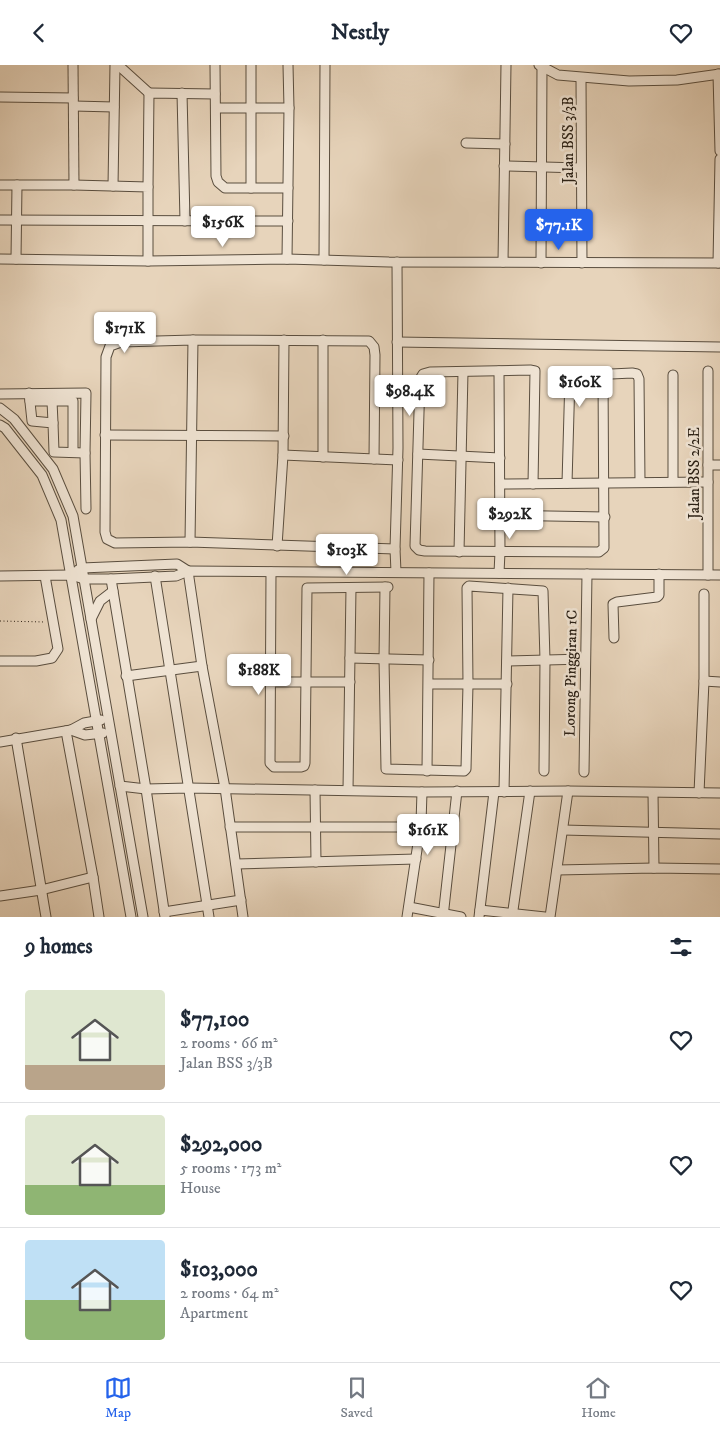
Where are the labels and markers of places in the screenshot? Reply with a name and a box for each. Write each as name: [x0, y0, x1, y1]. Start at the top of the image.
pin: $156K: [188, 205, 258, 248]
pin: $77.1K: [518, 209, 600, 251]
pin: $171K: [90, 311, 160, 354]
pin: $160K: [545, 365, 615, 408]
pin: $98.4K: [369, 375, 451, 417]
pin: $292K: [475, 497, 545, 540]
pin: $103K: [312, 533, 382, 576]
pin: $188K: [224, 653, 294, 696]
pin: $161K: [393, 813, 463, 856]

